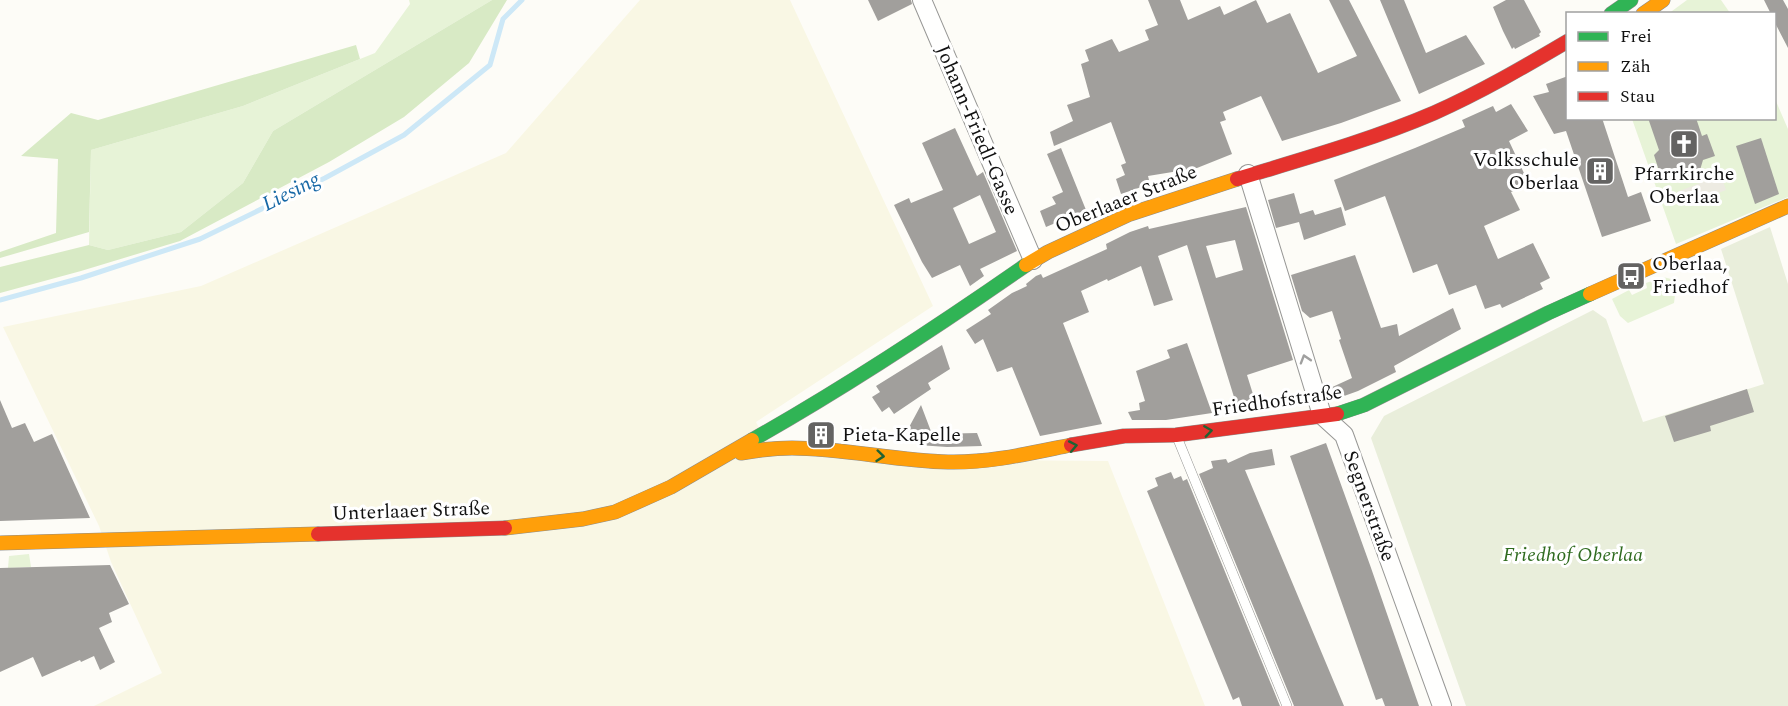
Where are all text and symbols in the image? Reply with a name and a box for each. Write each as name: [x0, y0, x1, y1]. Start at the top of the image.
legend: [1566, 12, 1776, 120]
text: Frei: [1620, 23, 1652, 50]
street label: Johann-Friedl-Gasse: [928, 40, 1026, 220]
text: Zäh: [1620, 53, 1651, 80]
text: Stau: [1620, 83, 1655, 110]
church icon: Pfarrkirche Oberlaa: [1668, 128, 1700, 160]
place label: Volksschule Oberlaa: [1473, 145, 1579, 198]
building icon: Volksschule Oberlaa: [1584, 155, 1616, 187]
street label: Oberlaaer Straße: [1050, 157, 1202, 241]
place label: Pfarrkirche Oberlaa: [1634, 159, 1734, 212]
water label: Liesing: [256, 164, 326, 220]
place label: Oberlaa, Friedhof: [1652, 249, 1730, 302]
bus stop icon: Oberlaa, Friedhof: [1615, 260, 1647, 292]
one-way arrow: [1300, 355, 1312, 365]
street label: Friedhofstraße: [1210, 377, 1344, 425]
building icon: Pieta-Kapelle: [805, 419, 837, 451]
place label: Pieta-Kapelle: [842, 420, 961, 450]
one-way arrow: [1204, 425, 1213, 437]
one-way arrow: [1068, 440, 1078, 453]
street label: Segnerstraße: [1335, 446, 1403, 566]
one-way arrow: [875, 450, 884, 462]
street label: Unterlaaer Straße: [332, 493, 490, 529]
park label: Friedhof Oberlaa: [1503, 540, 1643, 570]

